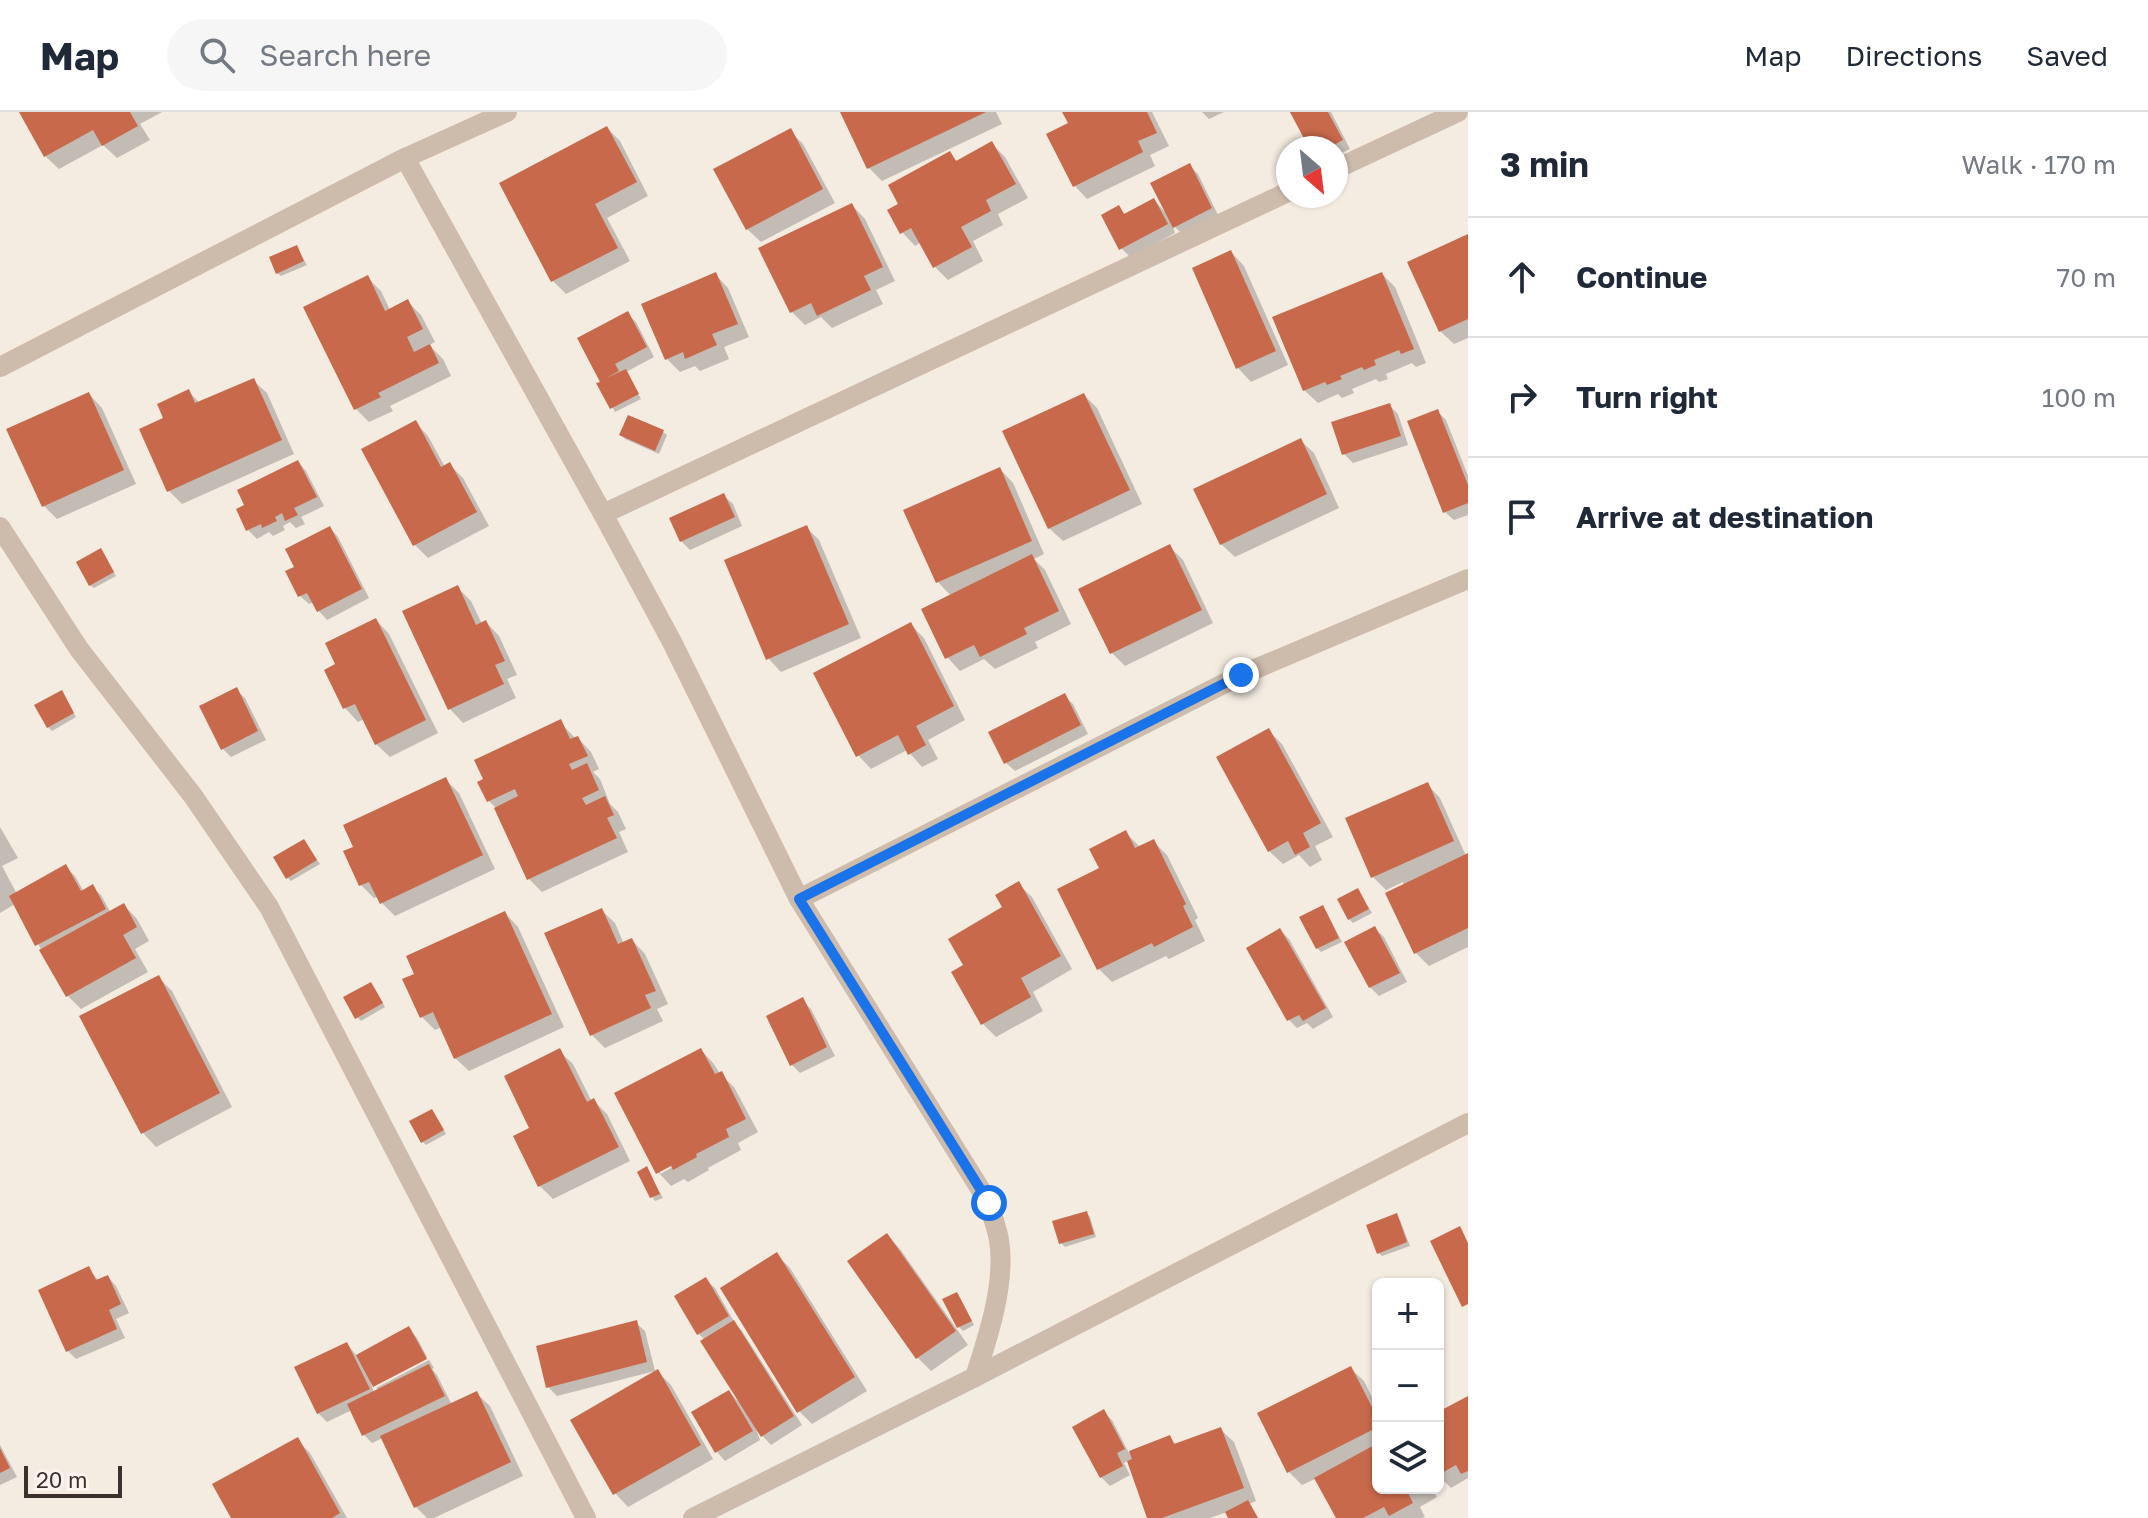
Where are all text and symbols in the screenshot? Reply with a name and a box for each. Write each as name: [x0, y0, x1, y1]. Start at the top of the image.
search box: [167, 19, 727, 91]
text: Map: [40, 33, 119, 78]
icon: search: [195, 33, 239, 77]
text: Search here: [259, 37, 431, 73]
text: Map: [1744, 39, 1801, 72]
text: Directions: [1845, 39, 1982, 72]
text: Saved: [2026, 39, 2108, 72]
north arrow: [1276, 136, 1348, 208]
text: 3 min: [1500, 144, 1589, 184]
text: Walk · 170 m: [1962, 149, 2116, 180]
icon: ahead: [1500, 255, 1544, 299]
text: Continue: [1576, 259, 1707, 295]
text: 70 m: [2057, 262, 2116, 293]
icon: right: [1500, 375, 1544, 419]
text: Turn right: [1576, 379, 1718, 415]
text: 100 m: [2042, 382, 2116, 413]
icon: arrive: [1500, 495, 1544, 539]
text: Arrive at destination: [1576, 499, 1873, 535]
route end: [1223, 657, 1259, 693]
route start: [971, 1185, 1007, 1221]
map controls: [1372, 1278, 1444, 1494]
button: +: [1372, 1278, 1444, 1350]
button: −: [1372, 1350, 1444, 1422]
button: layers: [1372, 1422, 1444, 1494]
scale bar: [24, 1462, 122, 1498]
text: 20 m: [36, 1466, 87, 1493]

